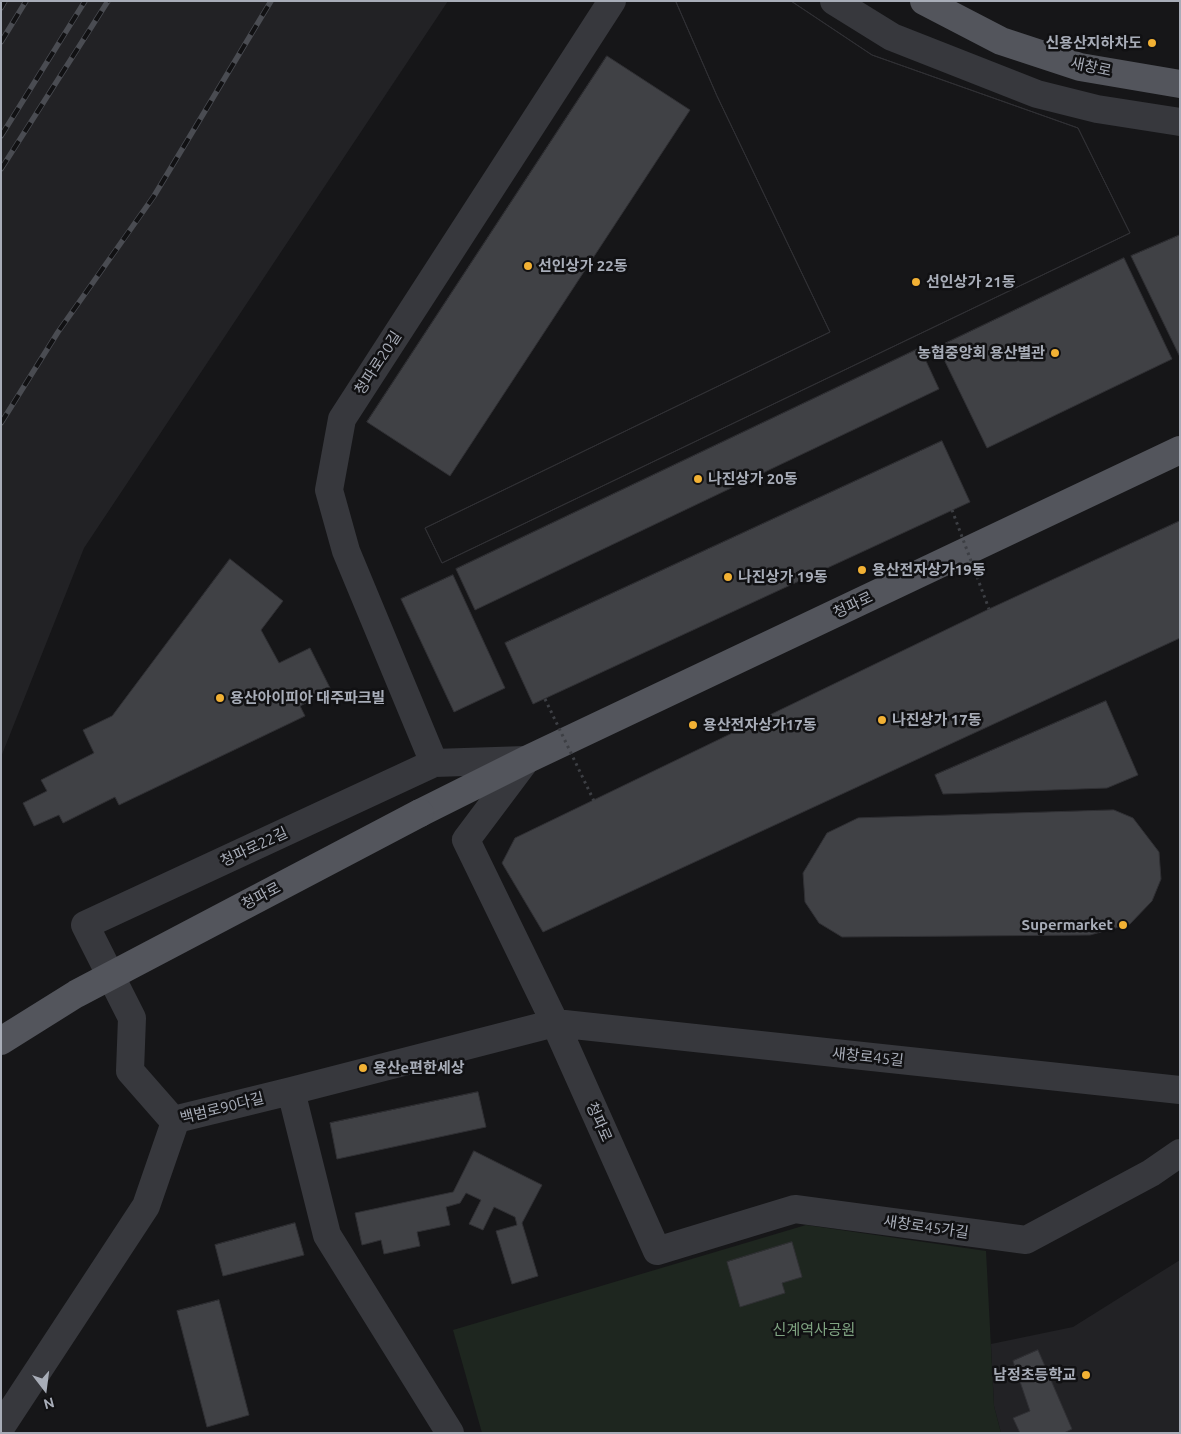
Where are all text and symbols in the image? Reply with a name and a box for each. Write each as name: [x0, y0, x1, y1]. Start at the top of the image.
place label: 신용산지하차도: [1045, 34, 1142, 52]
marker: 신용산지하차도: [1146, 37, 1158, 49]
street label: 새창로: [1069, 54, 1113, 80]
place label: 선인상가 22동: [538, 257, 627, 275]
marker: 선인상가 22동: [522, 260, 534, 272]
place label: 선인상가 21동: [926, 273, 1015, 291]
marker: 선인상가 21동: [910, 276, 922, 288]
street label: 청파로20길: [351, 328, 405, 398]
place label: 농협중앙회 용산별관: [917, 344, 1045, 362]
marker: 농협중앙회 용산별관: [1049, 347, 1061, 359]
place label: 나진상가 20동: [708, 470, 797, 488]
marker: 나진상가 20동: [692, 473, 704, 485]
place label: 용산전자상가19동: [872, 561, 986, 579]
marker: 용산전자상가19동: [856, 564, 868, 576]
place label: 나진상가 19동: [738, 568, 827, 586]
marker: 나진상가 19동: [722, 571, 734, 583]
street label: 청파로: [830, 588, 876, 622]
place label: 용산아이피아 대주파크빌: [230, 689, 385, 707]
marker: 용산아이피아 대주파크빌: [214, 692, 226, 704]
place label: 나진상가 17동: [892, 711, 981, 729]
marker: 나진상가 17동: [876, 714, 888, 726]
place label: 용산전자상가17동: [703, 716, 817, 734]
marker: 용산전자상가17동: [687, 719, 699, 731]
street label: 청파로22길: [218, 824, 290, 870]
street label: 청파로: [238, 878, 284, 914]
place label: Supermarket: [1022, 916, 1113, 934]
marker: Supermarket: [1117, 919, 1129, 931]
street label: 새창로45길: [831, 1044, 905, 1070]
place label: 용산e편한세상: [373, 1059, 464, 1077]
marker: 용산e편한세상: [357, 1062, 369, 1074]
street label: 백범로90다길: [178, 1089, 266, 1127]
street label: 청파로: [582, 1099, 616, 1145]
street label: 새창로45가길: [882, 1212, 970, 1242]
park label: 신계역사공원: [773, 1321, 855, 1339]
north arrow: [20, 1364, 70, 1414]
place label: 남정초등학교: [993, 1366, 1076, 1384]
marker: 남정초등학교: [1080, 1369, 1092, 1381]
text: N: [42, 1394, 56, 1413]

